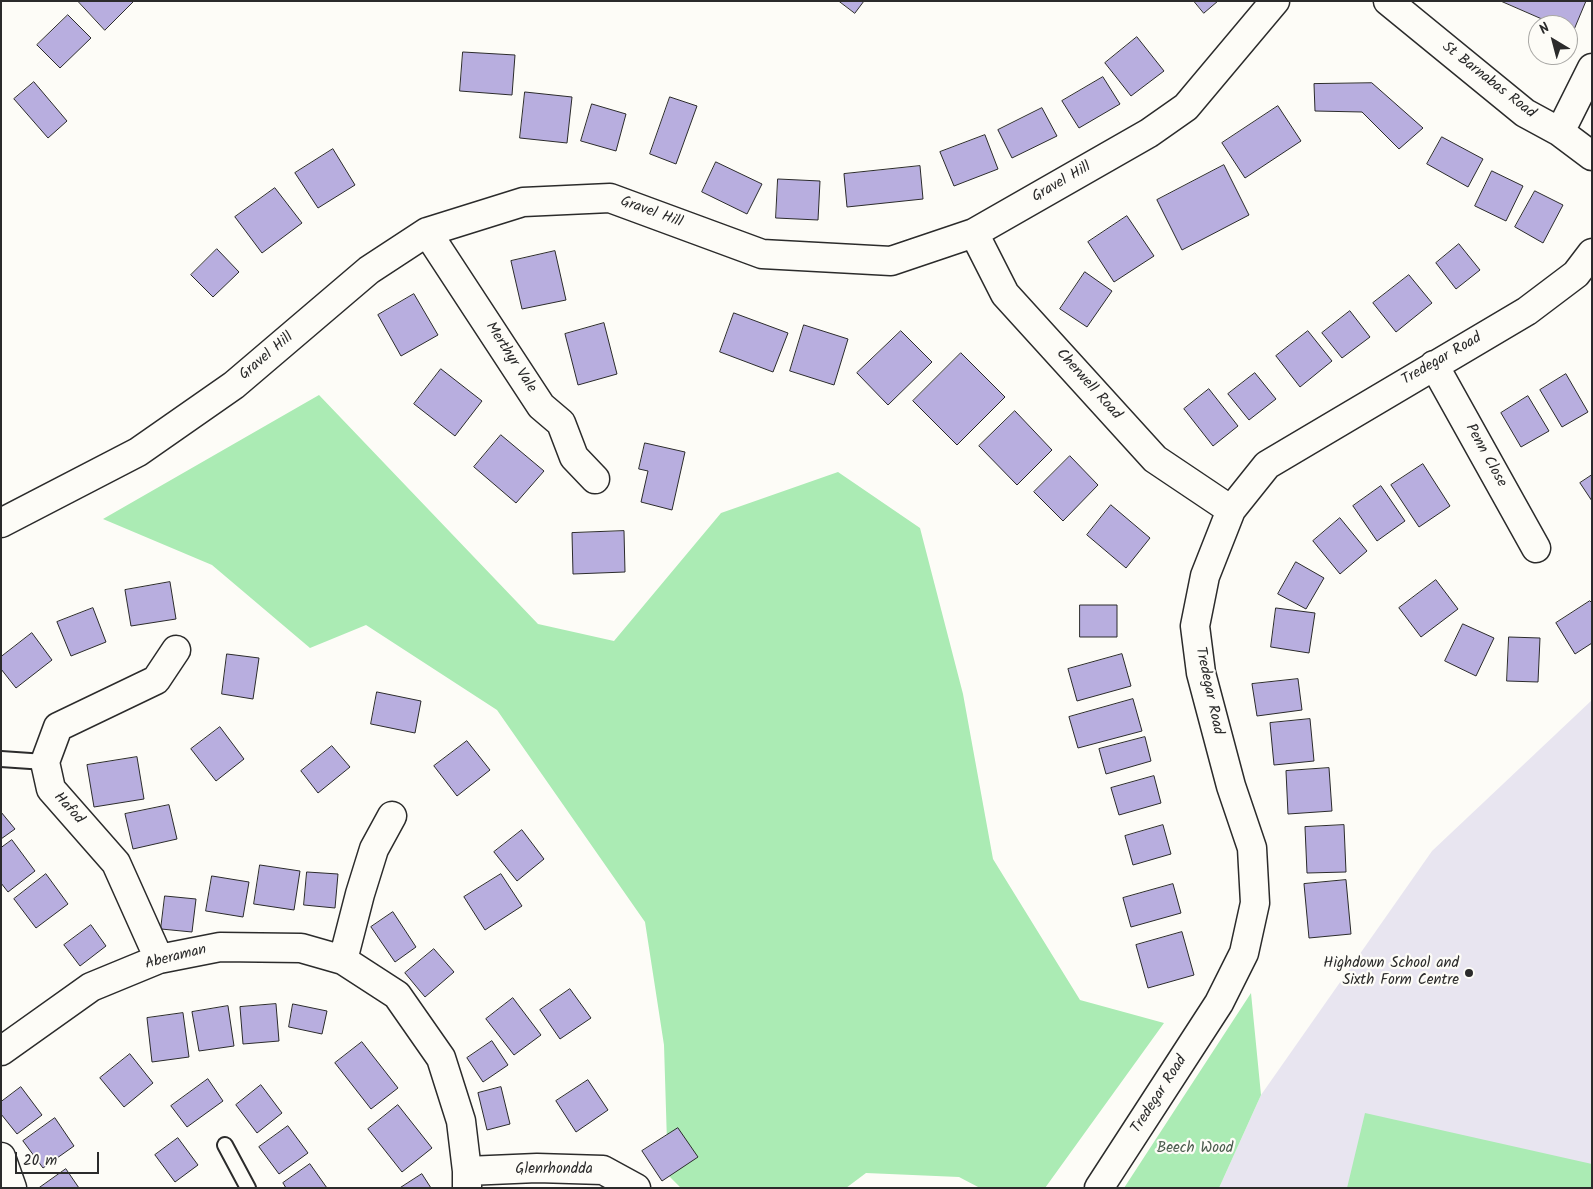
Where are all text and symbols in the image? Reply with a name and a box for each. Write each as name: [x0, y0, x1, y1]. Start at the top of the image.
north arrow: [1528, 15, 1578, 65]
text: N: [1534, 17, 1555, 40]
street label: St Barnabas Road: [1438, 39, 1538, 123]
street label: Gravel Hill: [1029, 159, 1095, 207]
street label: Gravel Hill: [617, 193, 685, 233]
street label: Merthyr Vale: [480, 319, 540, 397]
street label: Gravel Hill: [236, 329, 298, 385]
street label: Tredegar Road: [1399, 330, 1485, 390]
street label: Cherwell Road: [1052, 346, 1124, 424]
street label: Penn Close: [1460, 421, 1510, 491]
street label: Tredegar Road: [1190, 646, 1226, 736]
street label: Hafod: [49, 789, 87, 829]
street label: Aberaman: [143, 942, 209, 974]
place label: Highdown School and Sixth Form Centre: [1323, 955, 1459, 990]
marker: Highdown School and Sixth Form Centre: [1463, 967, 1475, 979]
street label: Tredegar Road: [1128, 1053, 1192, 1137]
park label: Beech Wood: [1157, 1140, 1233, 1158]
scale bar: [18, 1142, 101, 1174]
text: 20 m: [23, 1149, 57, 1173]
street label: Glenrhondda: [515, 1161, 593, 1179]

